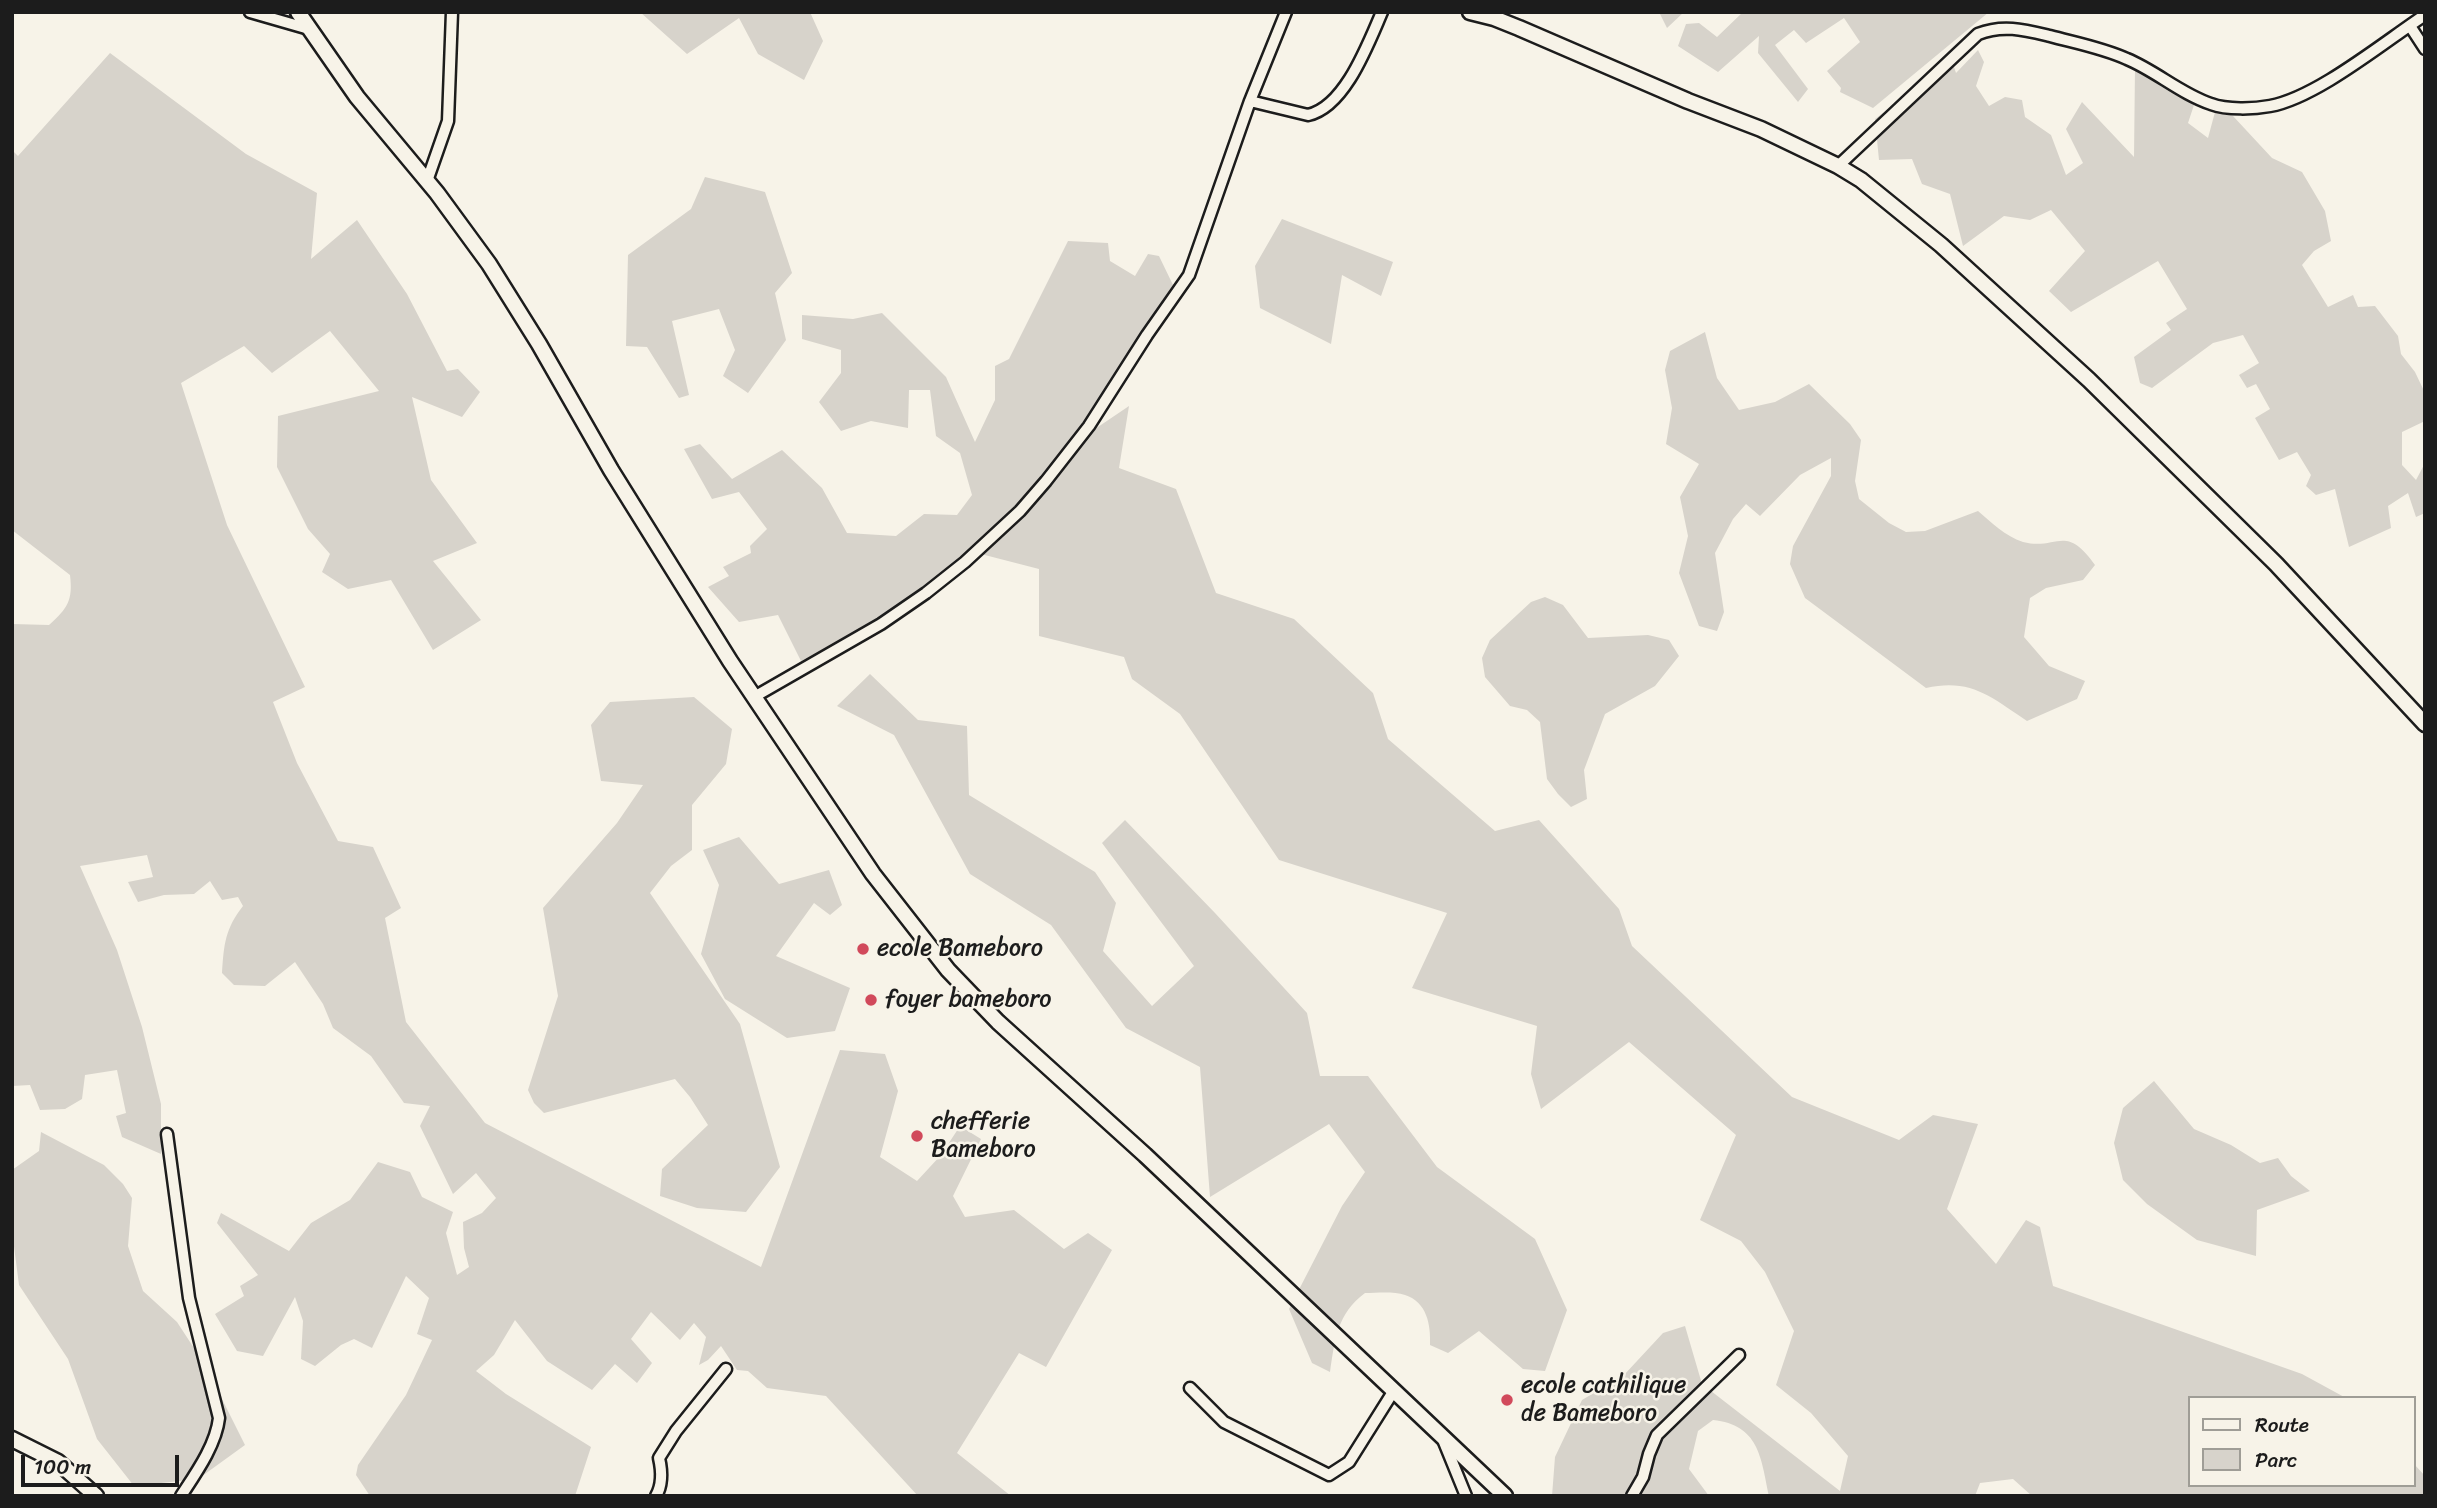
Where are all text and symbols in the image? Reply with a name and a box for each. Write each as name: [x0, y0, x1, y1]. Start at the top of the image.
place label: ecole Bameboro: [877, 935, 1043, 963]
marker: ecole Bameboro: [855, 941, 871, 957]
place label: foyer bameboro: [885, 986, 1051, 1014]
marker: foyer bameboro: [863, 992, 879, 1008]
place label: chefferie Bameboro: [931, 1108, 1036, 1164]
marker: chefferie Bameboro: [909, 1128, 925, 1144]
place label: ecole cathilique de Bameboro: [1521, 1372, 1686, 1428]
marker: ecole cathilique de Bameboro: [1499, 1392, 1515, 1408]
legend: [2188, 1396, 2416, 1487]
text: Route: [2255, 1406, 2309, 1444]
text: Parc: [2255, 1441, 2297, 1479]
scale bar: [24, 1442, 182, 1486]
text: 100 m: [34, 1448, 91, 1486]

